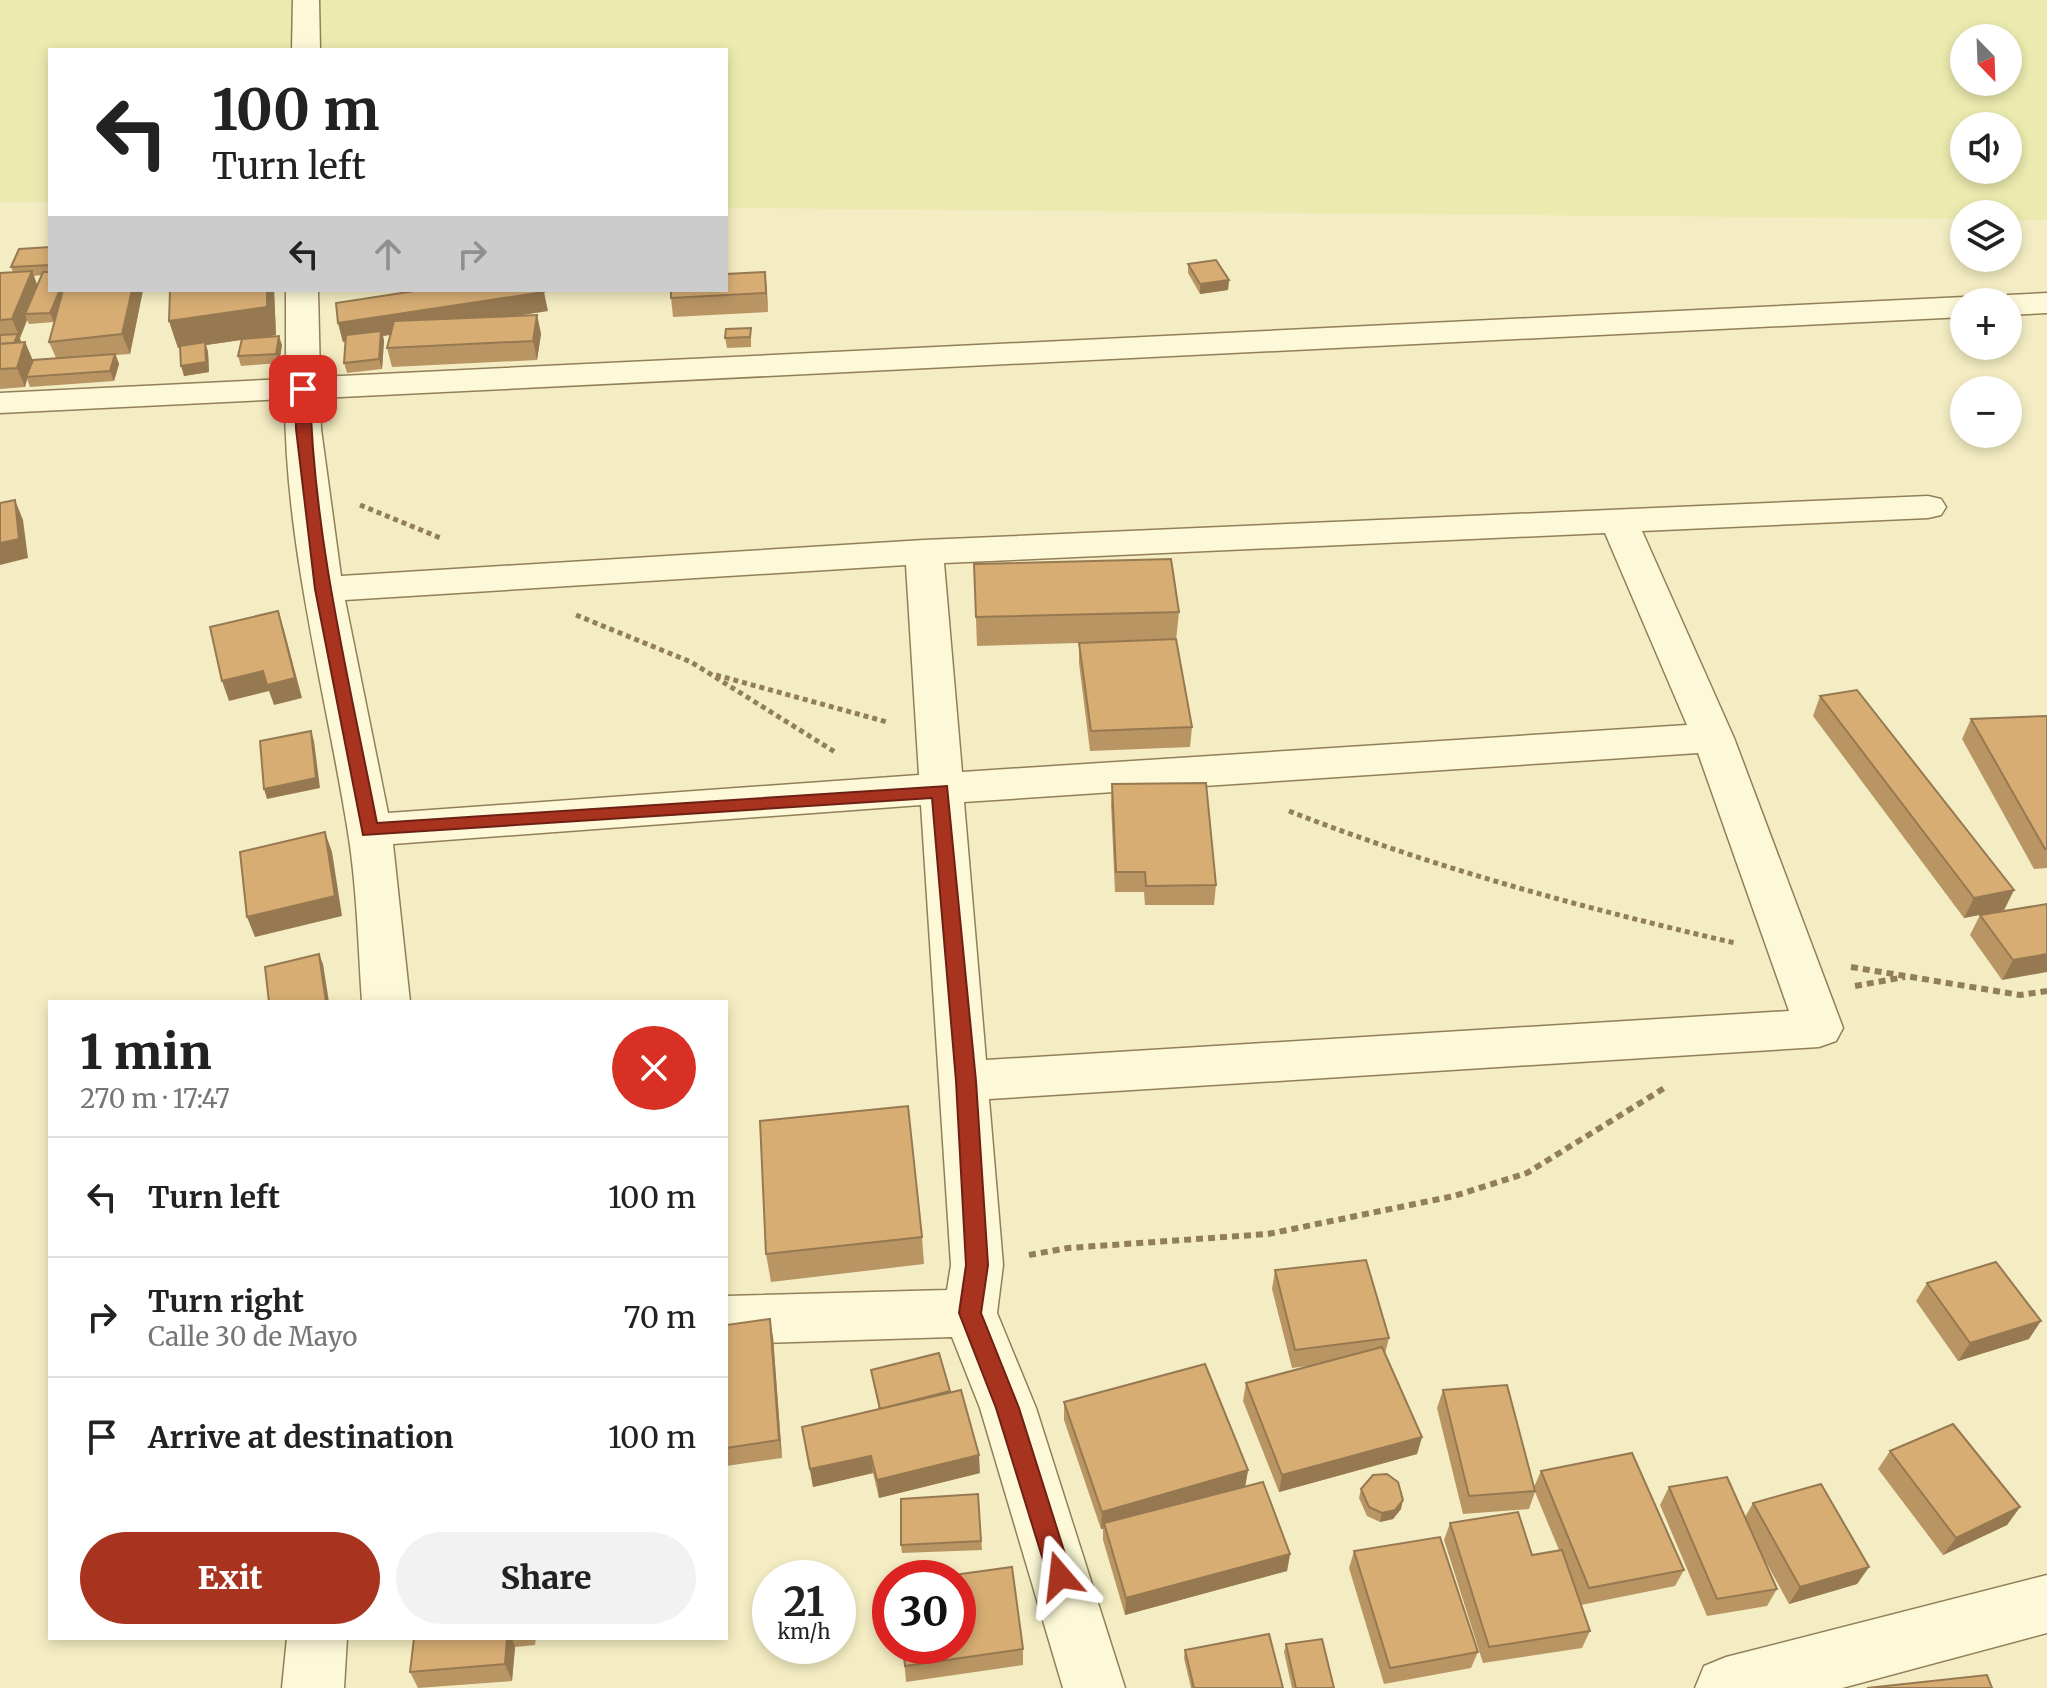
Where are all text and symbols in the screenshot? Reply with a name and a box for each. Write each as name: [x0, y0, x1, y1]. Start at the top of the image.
north arrow: [1950, 24, 2022, 96]
map controls: [1950, 24, 2022, 448]
text: 100 m: [212, 75, 380, 145]
icon: left: [80, 80, 184, 184]
button: sound: [1950, 112, 2022, 184]
text: Turn left: [212, 144, 366, 189]
button: layers: [1950, 200, 2022, 272]
icon: left: [282, 232, 326, 276]
icon: ahead: [366, 232, 410, 276]
icon: right: [450, 232, 494, 276]
button: +: [1950, 288, 2022, 360]
pin: [269, 355, 337, 423]
icon: arrive: [281, 367, 325, 411]
button: −: [1950, 376, 2022, 448]
text: 1 min: [80, 1022, 212, 1082]
button: close: [612, 1026, 696, 1110]
text: 270 m · 17:47: [80, 1082, 230, 1115]
icon: left: [80, 1175, 124, 1219]
text: Turn left: [148, 1178, 280, 1216]
text: 100 m: [608, 1178, 696, 1216]
text: Turn right: [148, 1282, 304, 1320]
icon: right: [80, 1295, 124, 1339]
text: 70 m: [623, 1298, 696, 1336]
text: Calle 30 de Mayo: [148, 1320, 358, 1353]
icon: arrive: [80, 1415, 124, 1459]
text: Arrive at destination: [148, 1418, 454, 1456]
text: 100 m: [608, 1418, 696, 1456]
button: Exit: [80, 1532, 380, 1624]
button: Share: [396, 1532, 696, 1624]
position arrow: [1018, 1534, 1102, 1618]
speed limit sign: 30: [872, 1560, 976, 1664]
text: 21: [784, 1577, 824, 1627]
text: km/h: [778, 1619, 830, 1644]

